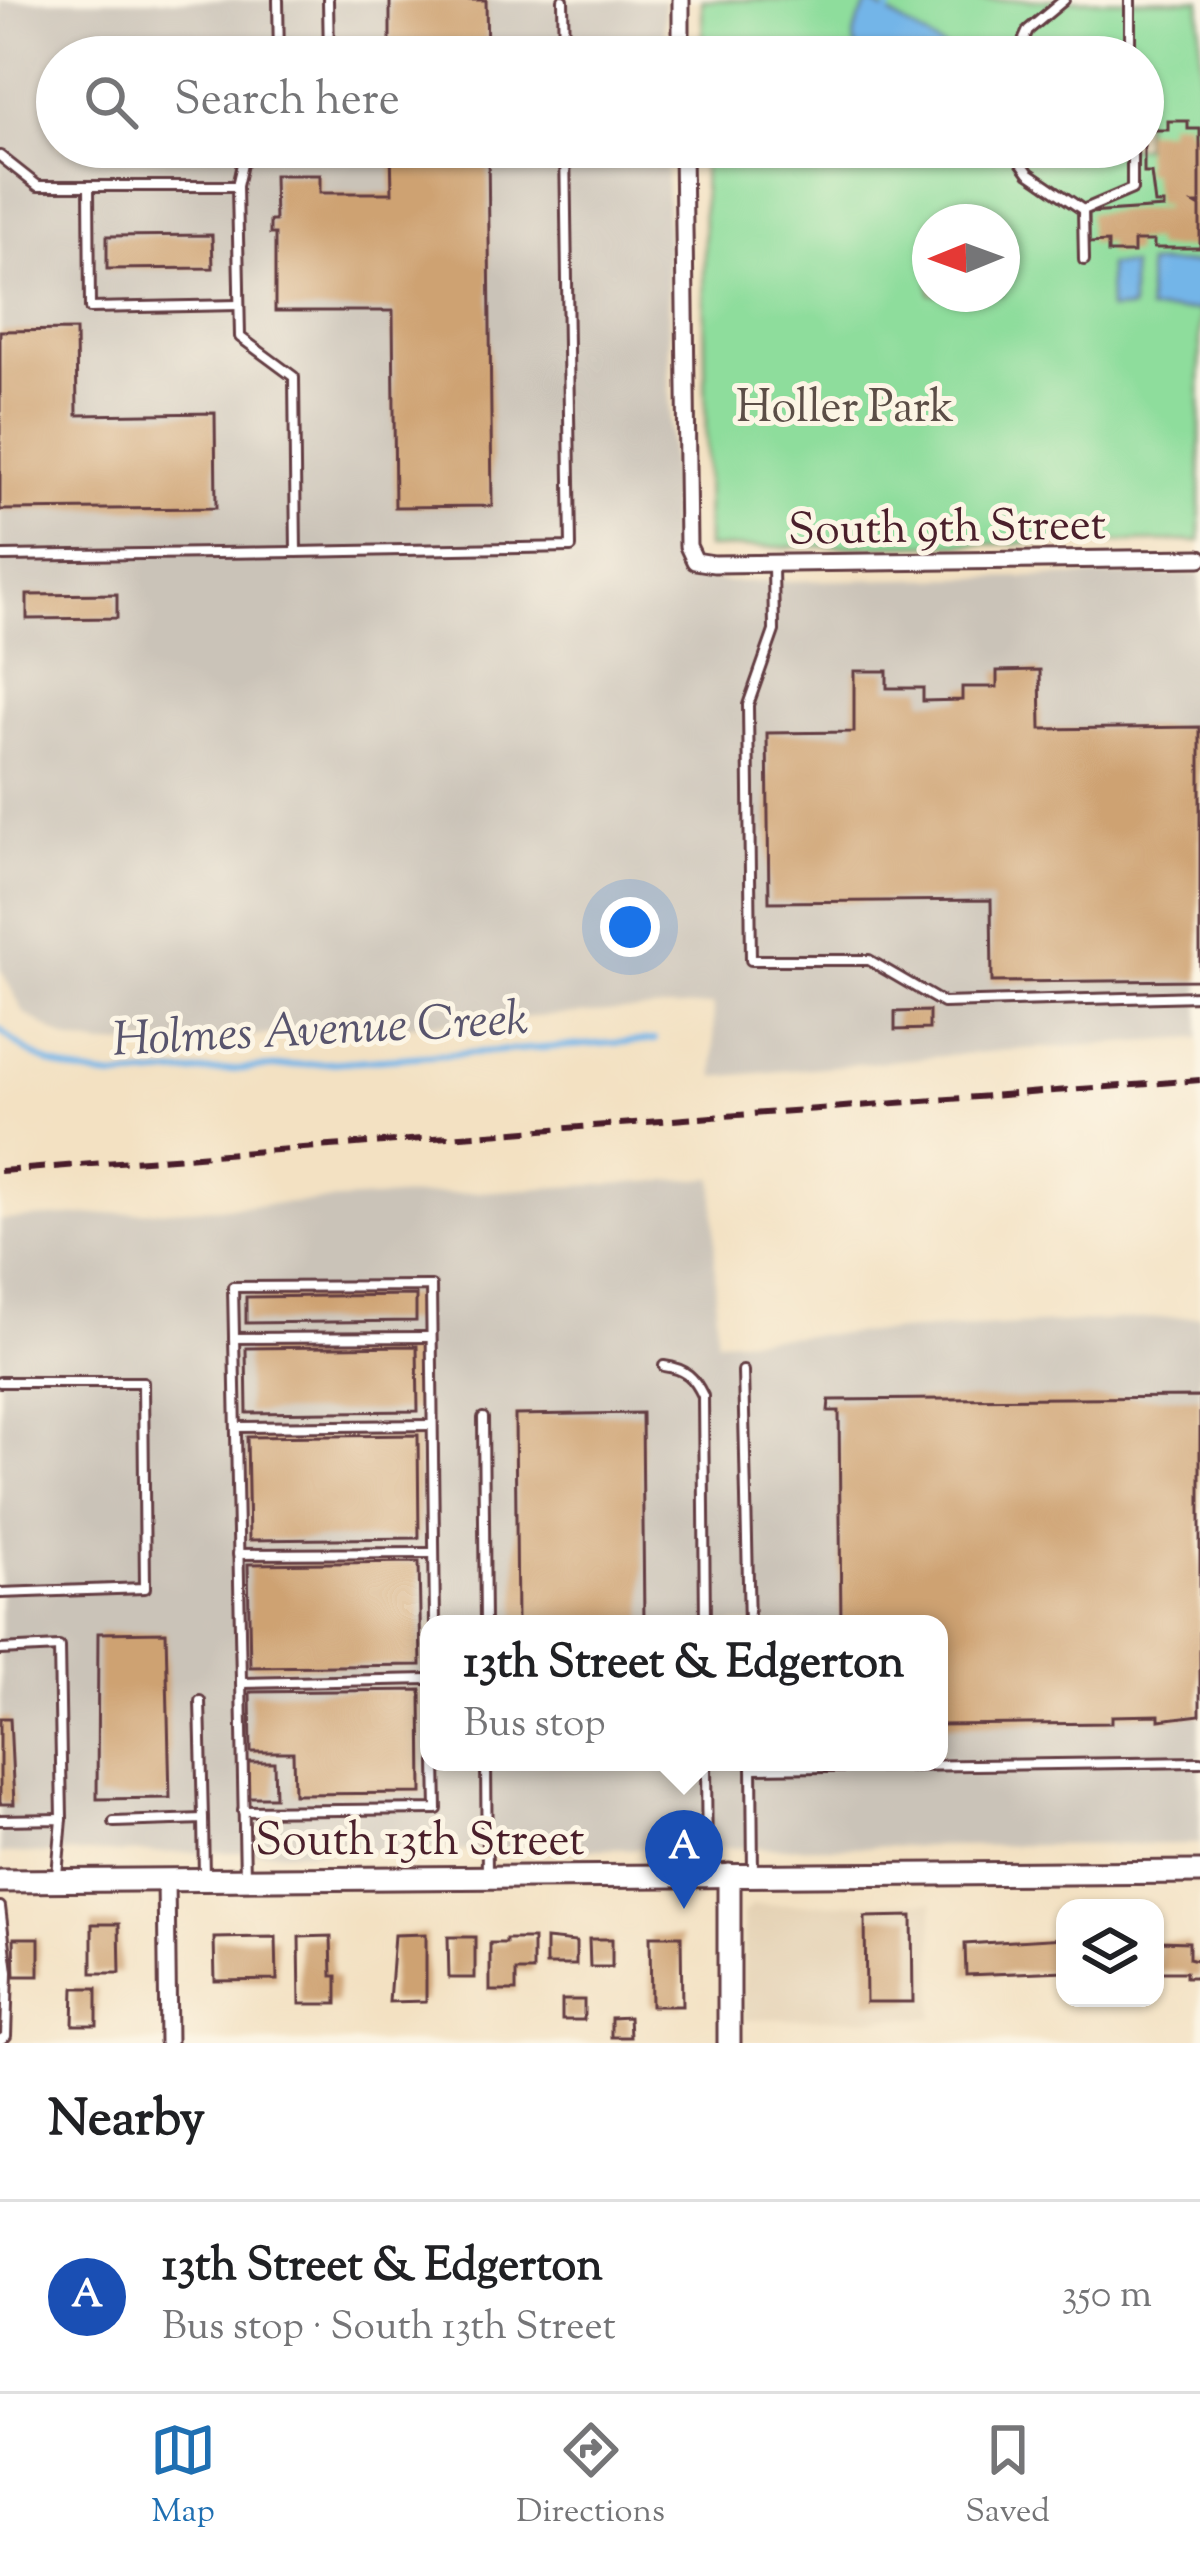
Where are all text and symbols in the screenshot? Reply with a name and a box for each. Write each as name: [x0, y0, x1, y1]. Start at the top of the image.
search box: [36, 36, 1164, 168]
icon: search: [78, 69, 144, 135]
text: Search here: [174, 70, 400, 135]
north arrow: [912, 204, 1020, 312]
park label: Holler Park: [736, 378, 954, 443]
street label: South 9th Street: [788, 495, 1107, 566]
your location: [600, 897, 660, 957]
water label: Holmes Avenue Creek: [111, 987, 530, 1078]
popup: [420, 1615, 948, 1771]
text: 13th Street & Edgerton: [464, 1633, 904, 1698]
text: Bus stop: [464, 1698, 606, 1754]
pin: A: [645, 1810, 723, 1909]
street label: South 13th Street: [255, 1811, 585, 1876]
map controls: [1056, 1899, 1164, 2007]
button: layers: [1056, 1899, 1164, 2007]
text: Nearby: [48, 2085, 205, 2158]
text: 13th Street & Edgerton: [162, 2236, 603, 2301]
text: A: [71, 2269, 103, 2325]
text: 350 m: [1062, 2269, 1152, 2325]
text: Bus stop · South 13th Street: [162, 2301, 616, 2357]
tab: Map: [150, 2417, 216, 2537]
tab: Directions: [516, 2417, 665, 2537]
tab: Saved: [965, 2417, 1050, 2537]

